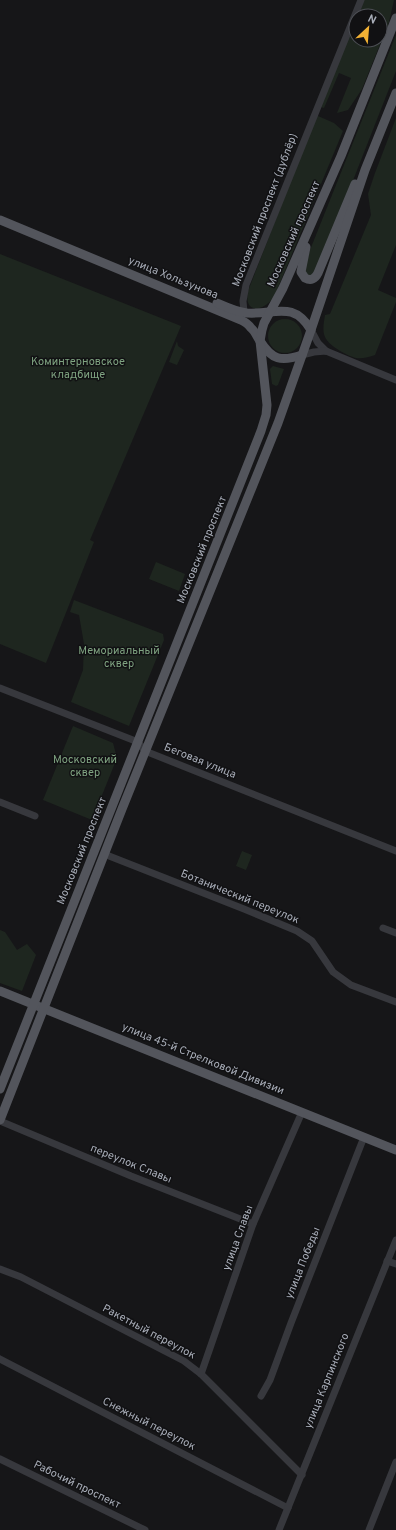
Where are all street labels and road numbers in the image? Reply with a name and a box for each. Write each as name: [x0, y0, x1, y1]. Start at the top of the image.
street label: Московский проспект (дублёр): [230, 131, 300, 289]
street label: Московский проспект: [265, 179, 323, 289]
street label: улица Хользунова: [126, 254, 220, 303]
street label: Московский проспект: [174, 494, 230, 606]
street label: Беговая улица: [162, 740, 238, 782]
street label: Московский проспект: [54, 795, 110, 907]
street label: Ботанический переулок: [179, 867, 301, 927]
street label: улица 45-й Стрелковой Дивизии: [120, 1020, 286, 1098]
street label: переулок Славы: [88, 1141, 174, 1187]
street label: улица Славы: [220, 1203, 256, 1273]
street label: улица Победы: [282, 1225, 324, 1301]
street label: Ракетный переулок: [100, 1301, 198, 1363]
street label: улица Карпинского: [301, 1331, 353, 1431]
street label: Снежный переулок: [100, 1394, 198, 1454]
street label: Рабочий проспект: [31, 1458, 123, 1512]

